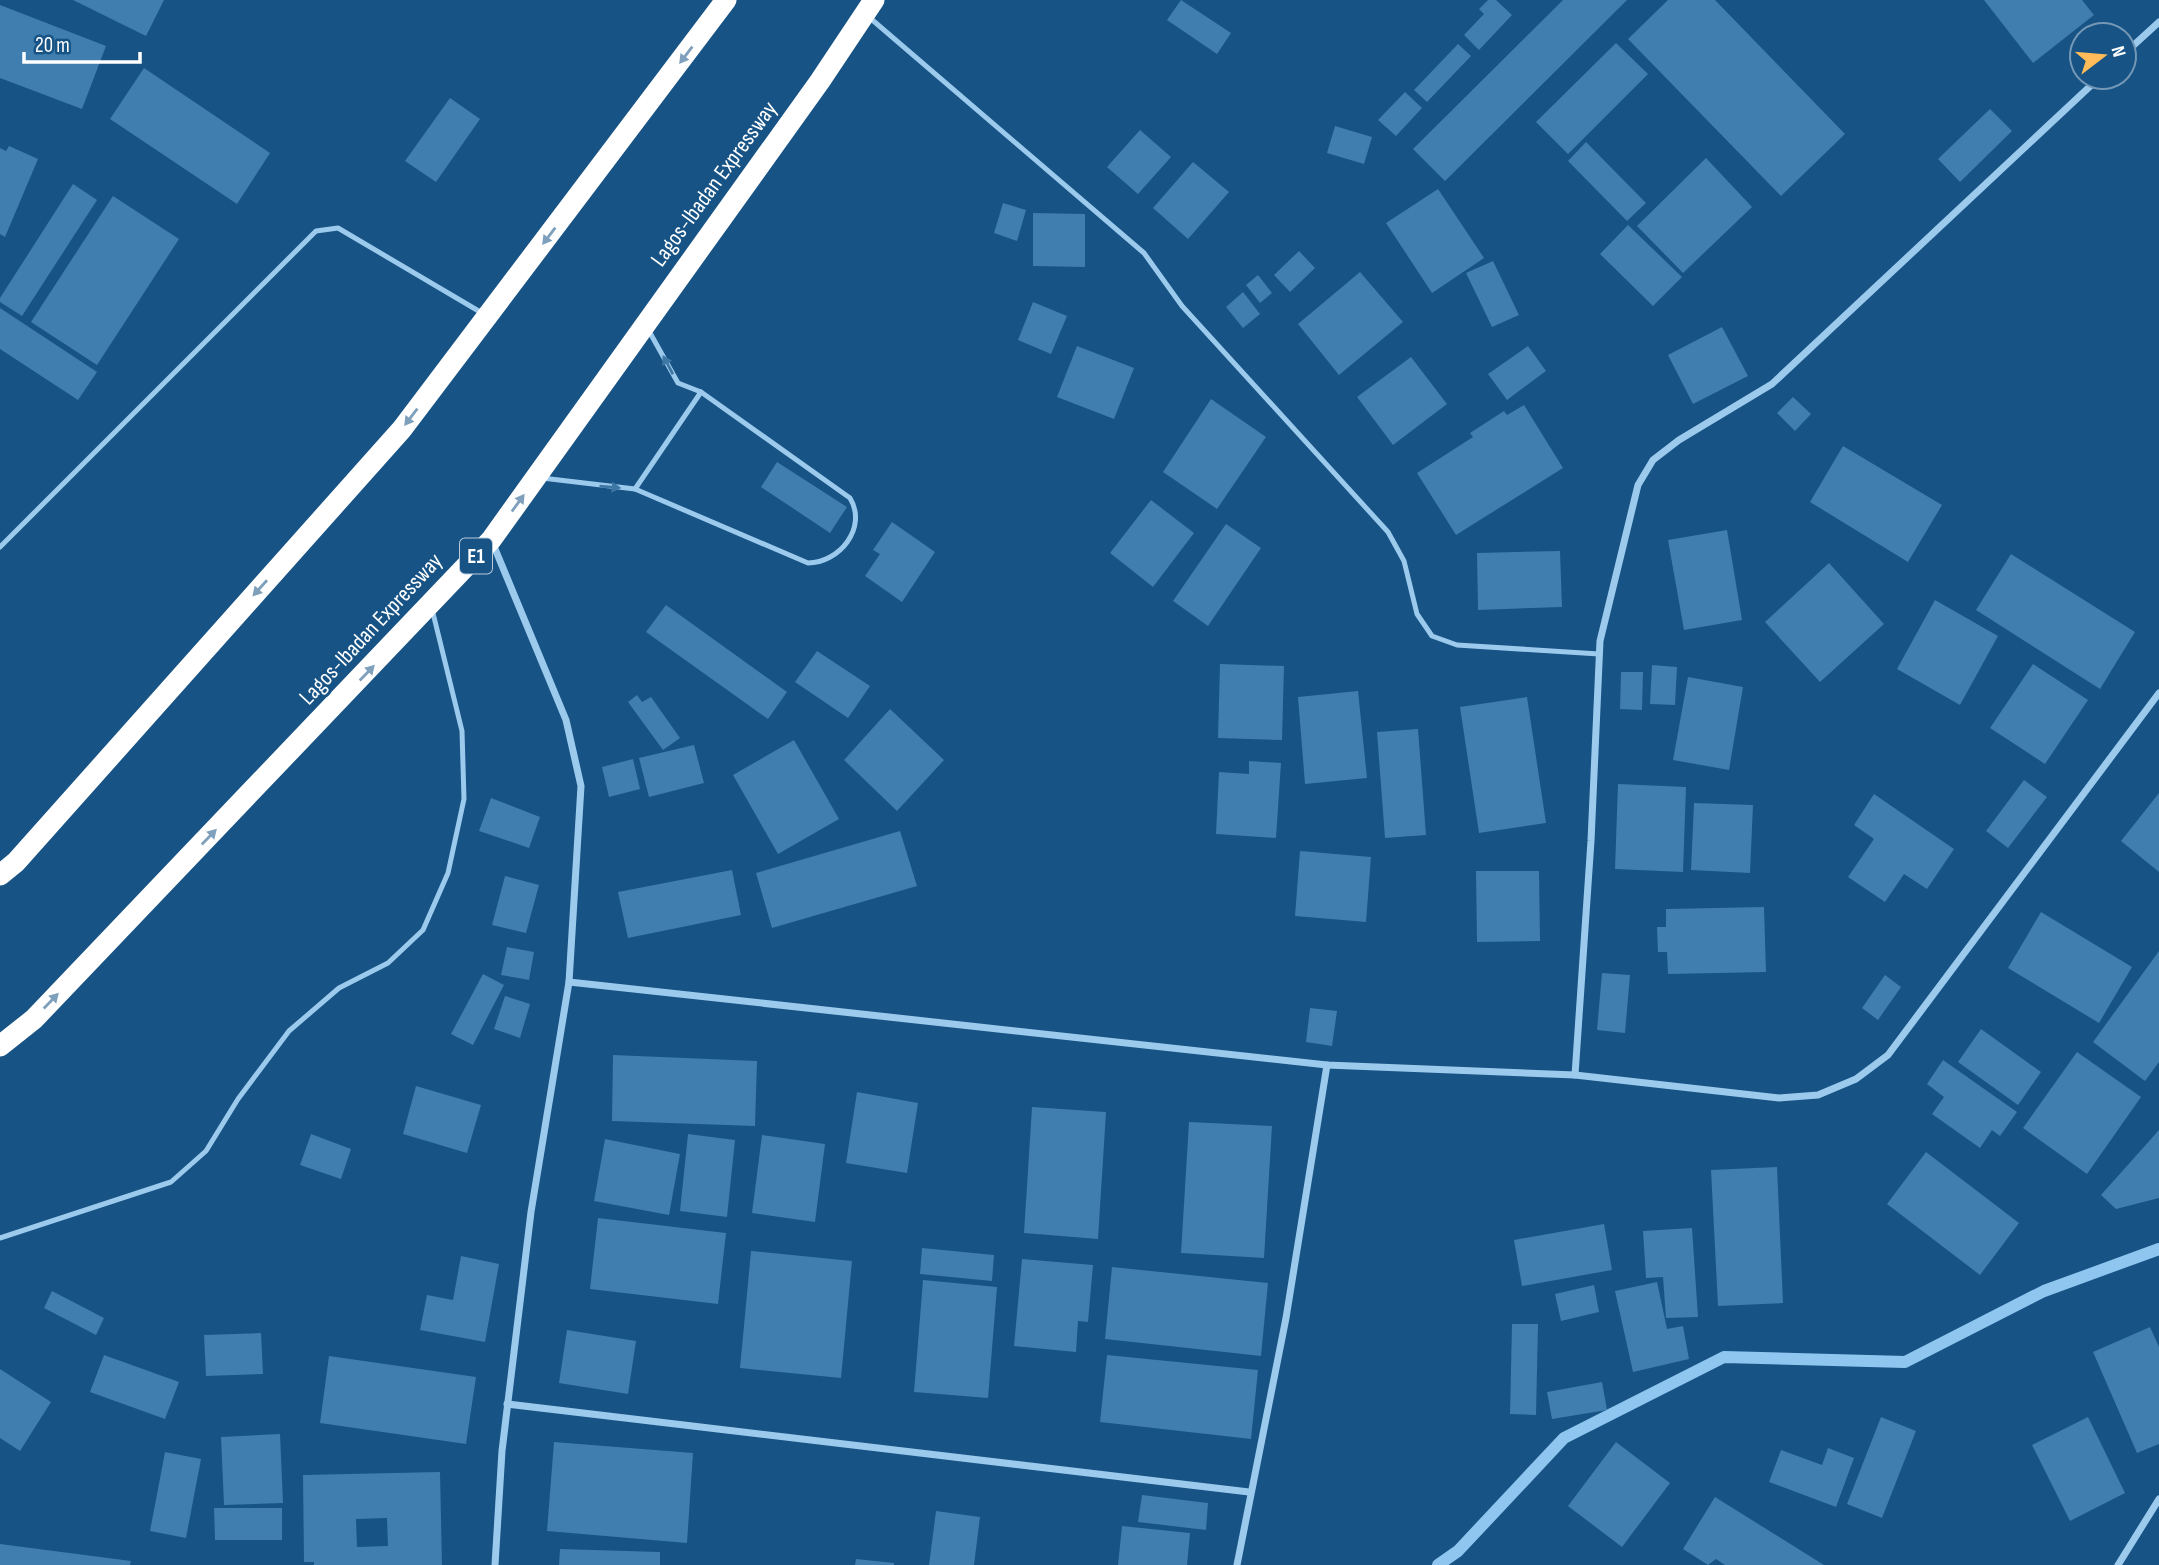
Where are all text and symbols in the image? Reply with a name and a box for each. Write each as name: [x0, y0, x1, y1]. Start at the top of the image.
scale bar: [24, 21, 140, 65]
north arrow: [2068, 21, 2138, 91]
text: 20 m: [35, 33, 70, 58]
text: N: [2105, 44, 2130, 60]
one-way arrow: [680, 46, 694, 64]
street label: Lagos-Ibadan Expressway: [645, 96, 783, 272]
one-way arrow: [541, 227, 556, 245]
one-way arrow: [662, 355, 674, 375]
one-way arrow: [403, 408, 418, 426]
one-way arrow: [599, 481, 621, 492]
one-way arrow: [511, 494, 525, 512]
road number: E1: [460, 538, 492, 574]
street label: Lagos-Ibadan Expressway: [294, 547, 449, 711]
one-way arrow: [252, 579, 268, 597]
one-way arrow: [358, 665, 374, 682]
one-way arrow: [200, 829, 216, 846]
one-way arrow: [43, 993, 59, 1010]

